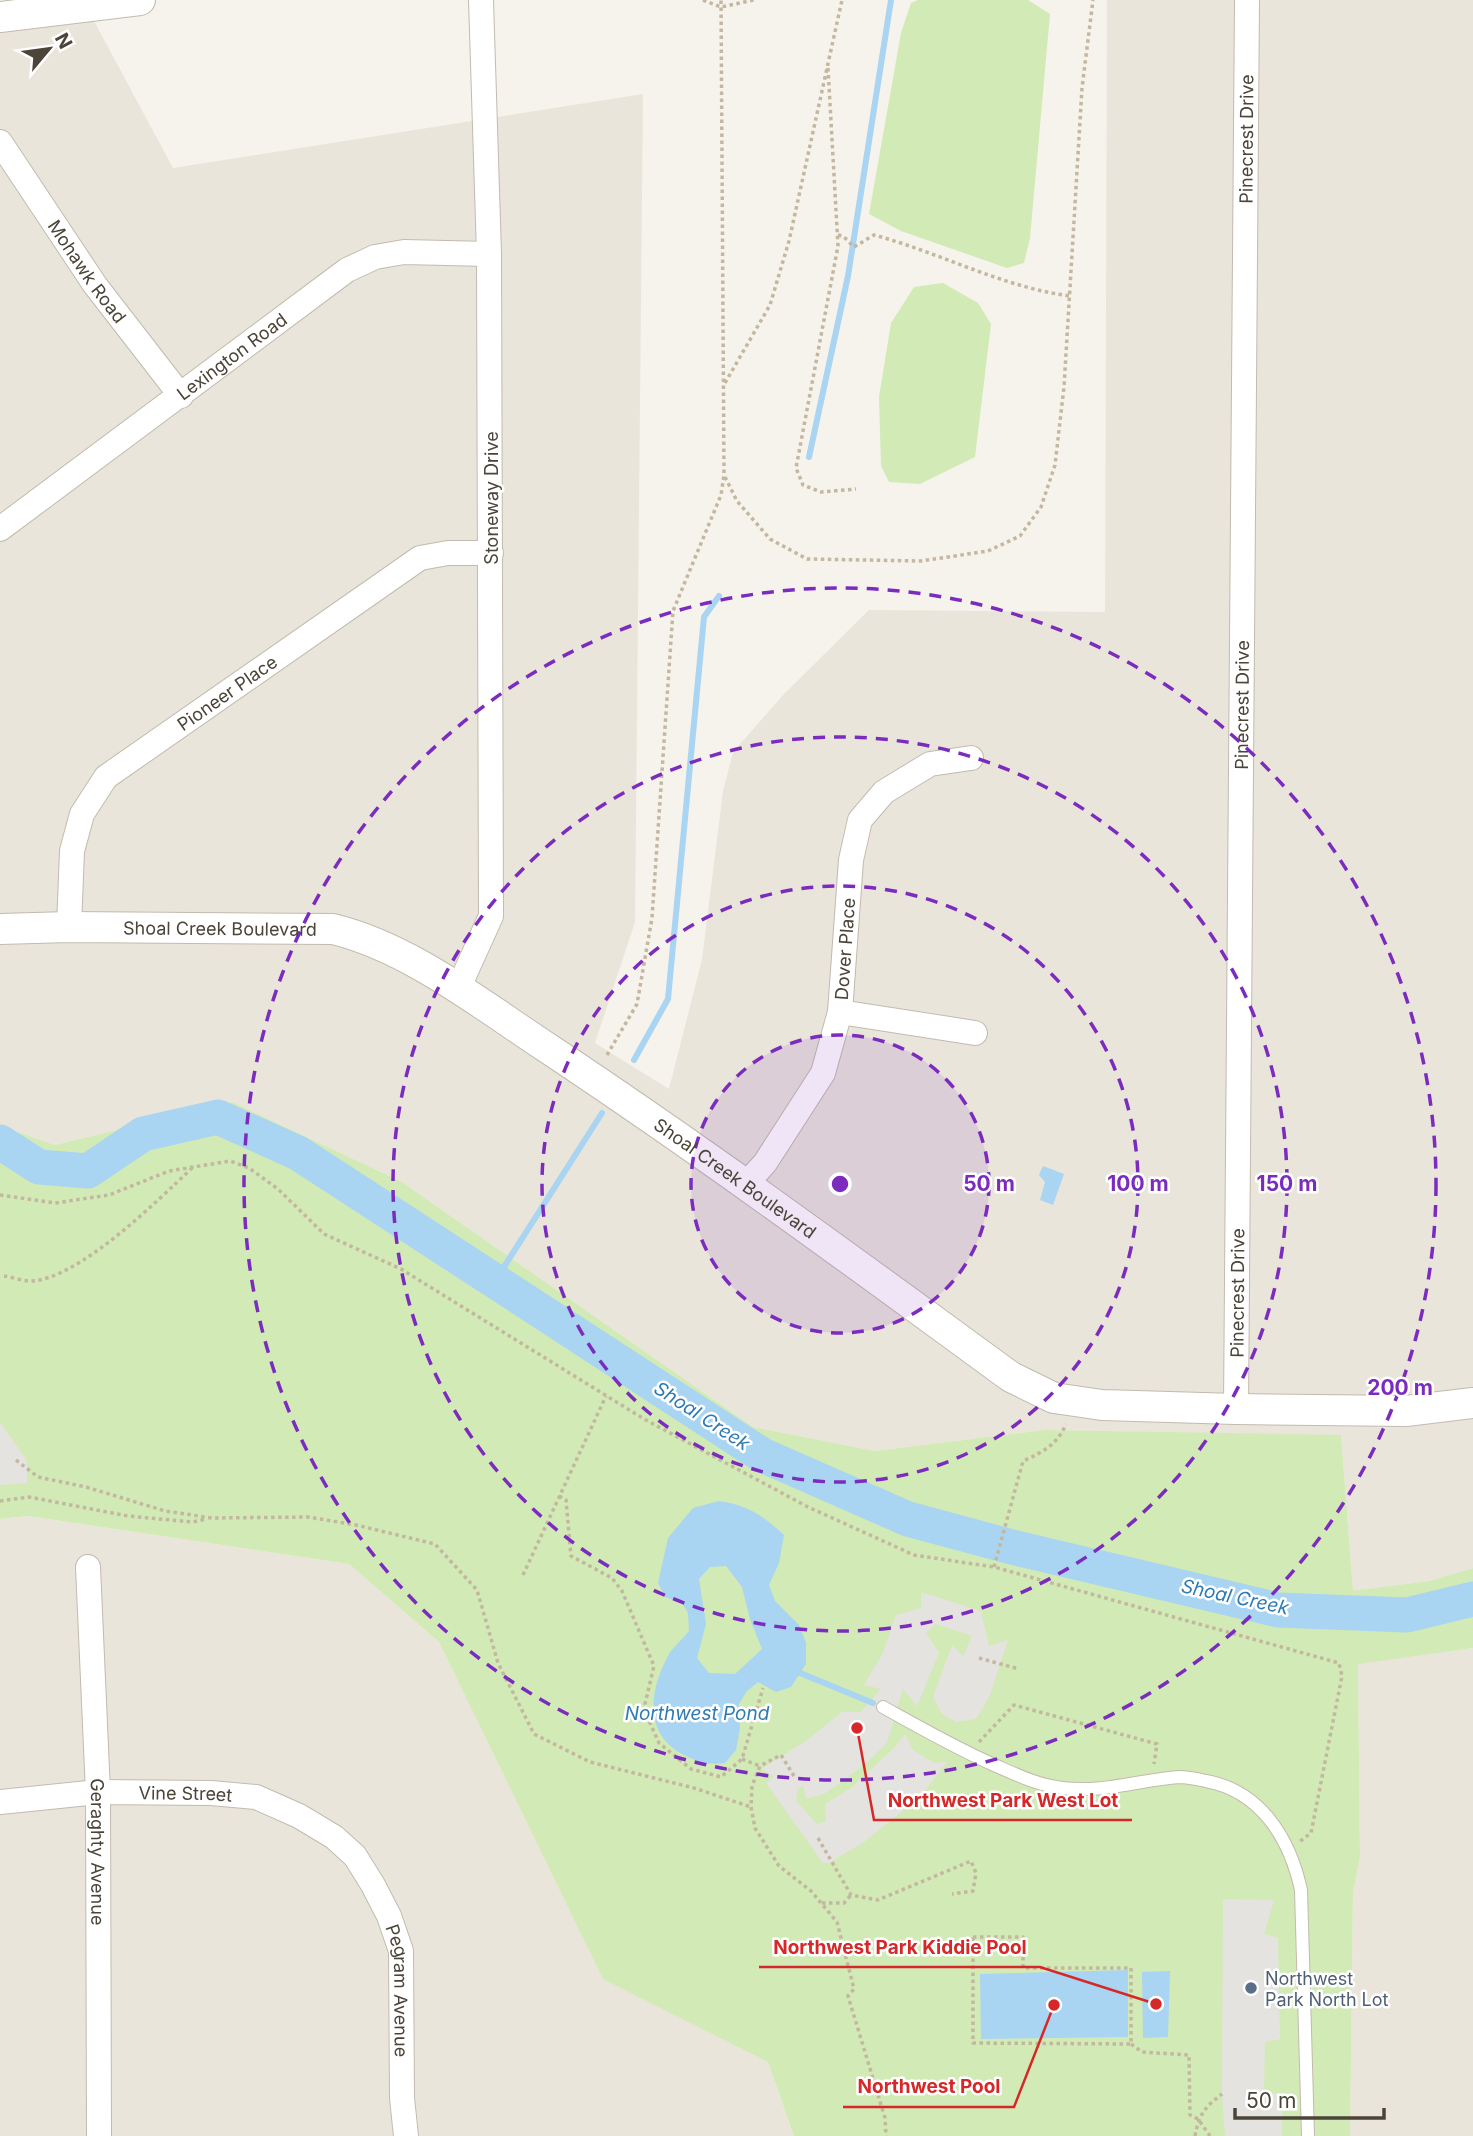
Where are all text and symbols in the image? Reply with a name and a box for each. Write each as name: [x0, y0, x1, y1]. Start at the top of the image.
north arrow: [14, 14, 84, 84]
text: N: [50, 29, 77, 53]
street label: Pinecrest Drive: [1235, 74, 1257, 204]
street label: Mohawk Road: [44, 216, 131, 327]
street label: Lexington Road: [173, 308, 291, 404]
street label: Stoneway Drive: [481, 431, 502, 565]
street label: Pinecrest Drive: [1230, 640, 1253, 770]
street label: Pioneer Place: [173, 651, 281, 735]
street label: Dover Place: [830, 897, 859, 1001]
street label: Shoal Creek Boulevard: [123, 917, 317, 939]
street label: Shoal Creek Boulevard: [650, 1113, 821, 1242]
text: 50 m: [963, 1171, 1015, 1196]
text: 100 m: [1107, 1171, 1169, 1196]
text: 150 m: [1257, 1171, 1317, 1196]
centre of rings: [828, 1172, 852, 1196]
street label: Pinecrest Drive: [1226, 1228, 1248, 1358]
text: 200 m: [1367, 1375, 1433, 1400]
water label: Shoal Creek: [650, 1377, 755, 1456]
water label: Shoal Creek: [1179, 1574, 1291, 1620]
water label: Northwest Pond: [625, 1702, 770, 1725]
street label: Geraghty Avenue: [87, 1778, 109, 1925]
callout: Northwest Park West Lot: [874, 1780, 1132, 1820]
street label: Vine Street: [138, 1782, 233, 1805]
text: Northwest Park West Lot: [888, 1789, 1118, 1812]
street label: Pegram Avenue: [382, 1921, 413, 2057]
callout: Northwest Park Kiddie Pool: [759, 1927, 1040, 1967]
text: Northwest Park Kiddie Pool: [773, 1936, 1027, 1959]
place label: Northwest Park North Lot: [1265, 1968, 1389, 2010]
marker: Northwest Park North Lot: [1243, 1980, 1259, 1996]
callout: Northwest Pool: [843, 2067, 1014, 2107]
text: Northwest Pool: [858, 2075, 1001, 2098]
scale bar: [1235, 2076, 1384, 2120]
text: 50 m: [1246, 2088, 1296, 2113]

